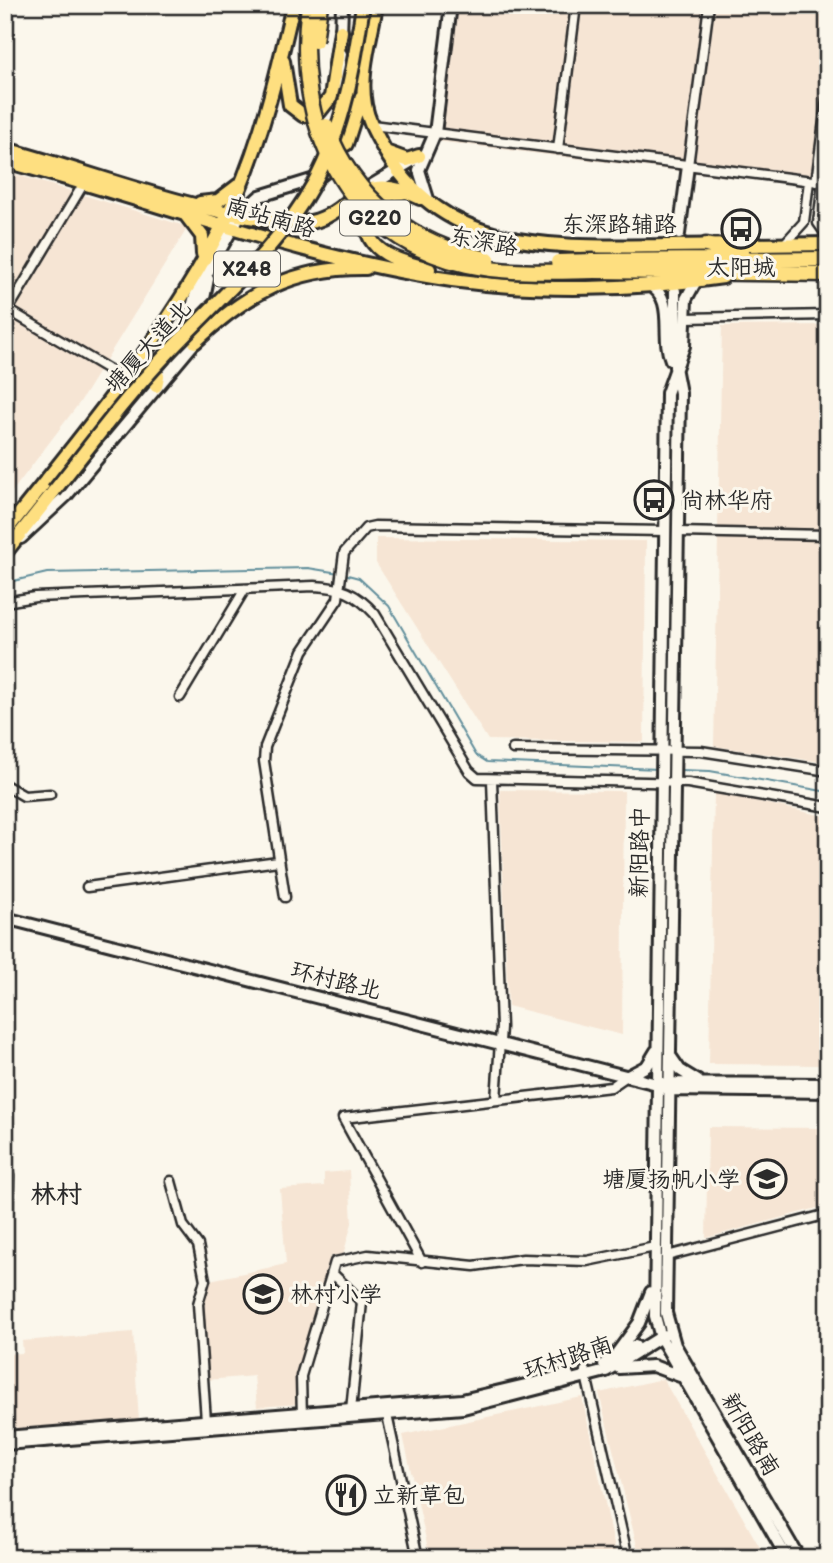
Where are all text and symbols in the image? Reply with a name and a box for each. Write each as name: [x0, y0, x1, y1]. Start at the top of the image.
street label: 南站南路: [223, 192, 319, 244]
road number: G220: [340, 200, 410, 235]
bus stop icon: 太阳城: [720, 208, 762, 250]
street label: 东深路辅路: [562, 211, 677, 239]
street label: 东深路: [447, 222, 520, 262]
road number: X248: [214, 252, 280, 286]
place label: 太阳城: [707, 254, 776, 282]
street label: 塘厦大道北: [100, 295, 198, 399]
bus stop icon: 尚林华府: [633, 479, 675, 521]
place label: 尚林华府: [681, 487, 773, 515]
street label: 新阳路中: [625, 806, 655, 898]
street label: 环村路北: [288, 956, 384, 1006]
school or university icon: 塘厦扬帆小学: [746, 1158, 788, 1200]
place label: 塘厦扬帆小学: [602, 1166, 740, 1194]
district label: 林村: [30, 1180, 82, 1211]
school or university icon: 林村小学: [242, 1273, 284, 1315]
place label: 林村小学: [290, 1281, 382, 1309]
street label: 环村路南: [520, 1330, 616, 1385]
street label: 新阳路南: [715, 1388, 785, 1481]
restaurant icon: 立新草包: [325, 1474, 367, 1516]
place label: 立新草包: [373, 1482, 465, 1510]

